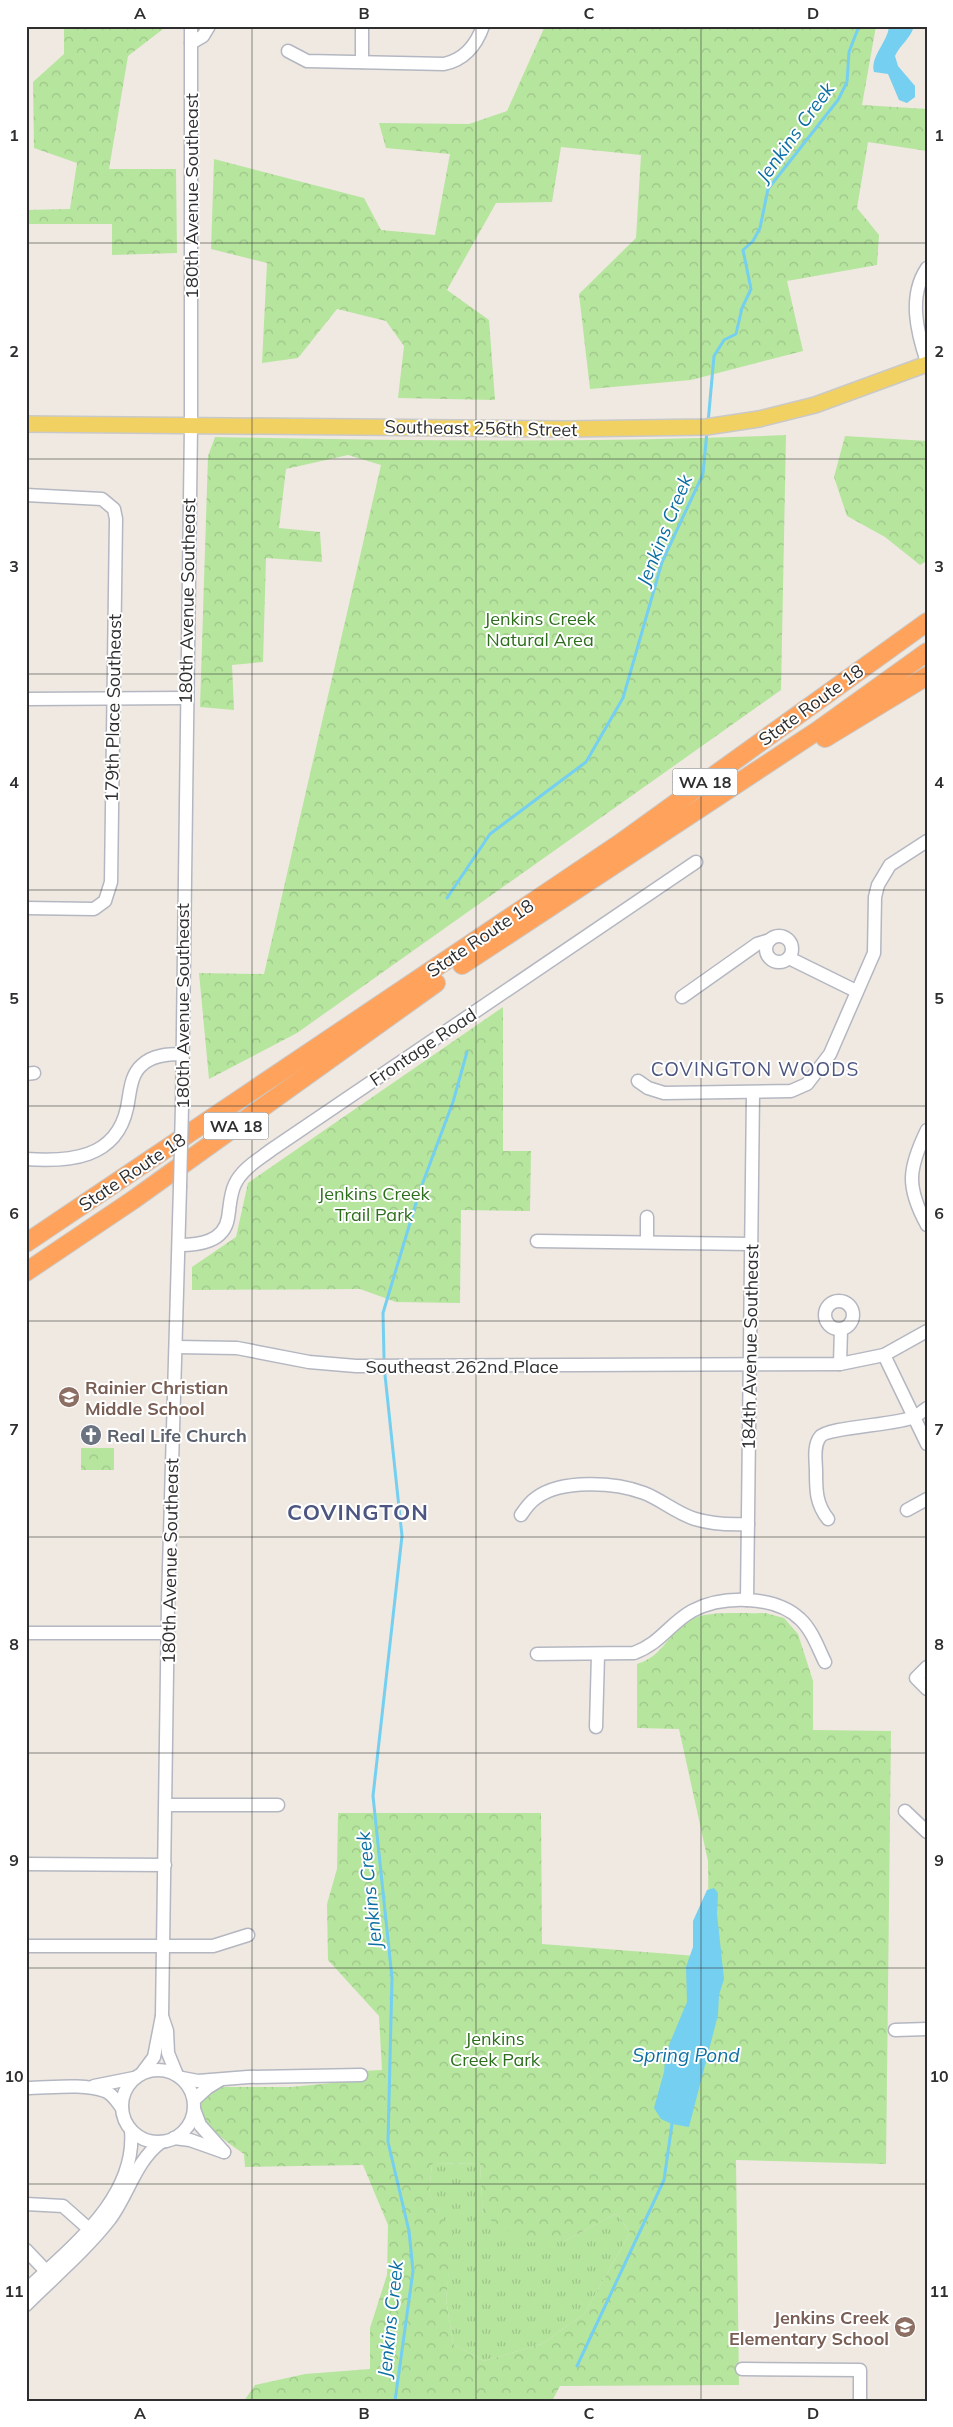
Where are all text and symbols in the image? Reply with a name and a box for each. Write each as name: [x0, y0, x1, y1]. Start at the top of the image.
text: A: [134, 3, 146, 23]
text: B: [358, 3, 370, 23]
text: C: [584, 3, 595, 23]
text: D: [807, 3, 819, 23]
water label: Jenkins Creek: [750, 76, 840, 188]
street label: 180th Avenue Southeast: [180, 93, 203, 299]
text: 1: [9, 125, 19, 145]
text: 1: [934, 125, 944, 145]
text: 2: [9, 341, 19, 361]
text: 2: [934, 341, 944, 361]
street label: Southeast 256th Street: [384, 415, 578, 441]
water label: Jenkins Creek: [630, 470, 698, 591]
street label: 180th Avenue Southeast: [174, 498, 200, 704]
text: 3: [9, 556, 19, 576]
text: 3: [934, 556, 944, 576]
park label: Jenkins Creek Natural Area: [484, 607, 597, 651]
street label: 179th Place Southeast: [100, 614, 126, 802]
street label: State Route 18: [754, 659, 868, 751]
road number: WA 18: [672, 769, 738, 796]
text: 4: [9, 772, 19, 792]
text: 4: [934, 772, 944, 792]
street label: State Route 18: [422, 894, 538, 982]
street label: 180th Avenue Southeast: [171, 903, 194, 1109]
text: 5: [9, 988, 19, 1008]
text: 5: [934, 988, 944, 1008]
street label: Frontage Road: [365, 1003, 481, 1091]
district label: COVINGTON WOODS: [651, 1057, 859, 1081]
road number: WA 18: [204, 1112, 268, 1140]
street label: State Route 18: [74, 1128, 190, 1216]
park label: Jenkins Creek Trail Park: [318, 1182, 431, 1226]
text: 6: [9, 1203, 19, 1223]
text: 6: [934, 1203, 944, 1223]
street label: 184th Avenue Southeast: [737, 1244, 763, 1450]
street label: Southeast 262nd Place: [366, 1355, 558, 1378]
place label: Rainier Christian Middle School: [85, 1376, 228, 1420]
school or university icon: Rainier Christian Middle School: [57, 1385, 81, 1409]
text: 7: [9, 1419, 19, 1439]
text: 7: [934, 1419, 944, 1439]
church icon: Real Life Church: [79, 1423, 103, 1447]
place label: Real Life Church: [107, 1424, 247, 1447]
street label: 180th Avenue Southeast: [157, 1458, 183, 1664]
district label: COVINGTON: [287, 1498, 429, 1526]
text: 8: [9, 1634, 19, 1654]
text: 8: [934, 1634, 944, 1654]
water label: Jenkins Creek: [351, 1829, 387, 1952]
text: 9: [9, 1850, 19, 1870]
text: 9: [934, 1850, 944, 1870]
park label: Jenkins Creek Park: [450, 2027, 541, 2071]
water label: Spring Pond: [632, 2043, 740, 2067]
text: 10: [4, 2066, 24, 2086]
text: 10: [929, 2066, 949, 2086]
water label: Jenkins Creek: [372, 2258, 408, 2381]
text: 11: [4, 2281, 24, 2301]
text: 11: [929, 2281, 949, 2301]
place label: Jenkins Creek Elementary School: [729, 2306, 890, 2350]
school or university icon: Jenkins Creek Elementary School: [893, 2315, 917, 2339]
text: A: [134, 2403, 146, 2423]
text: B: [358, 2403, 370, 2423]
text: C: [584, 2403, 595, 2423]
text: D: [807, 2403, 819, 2423]

